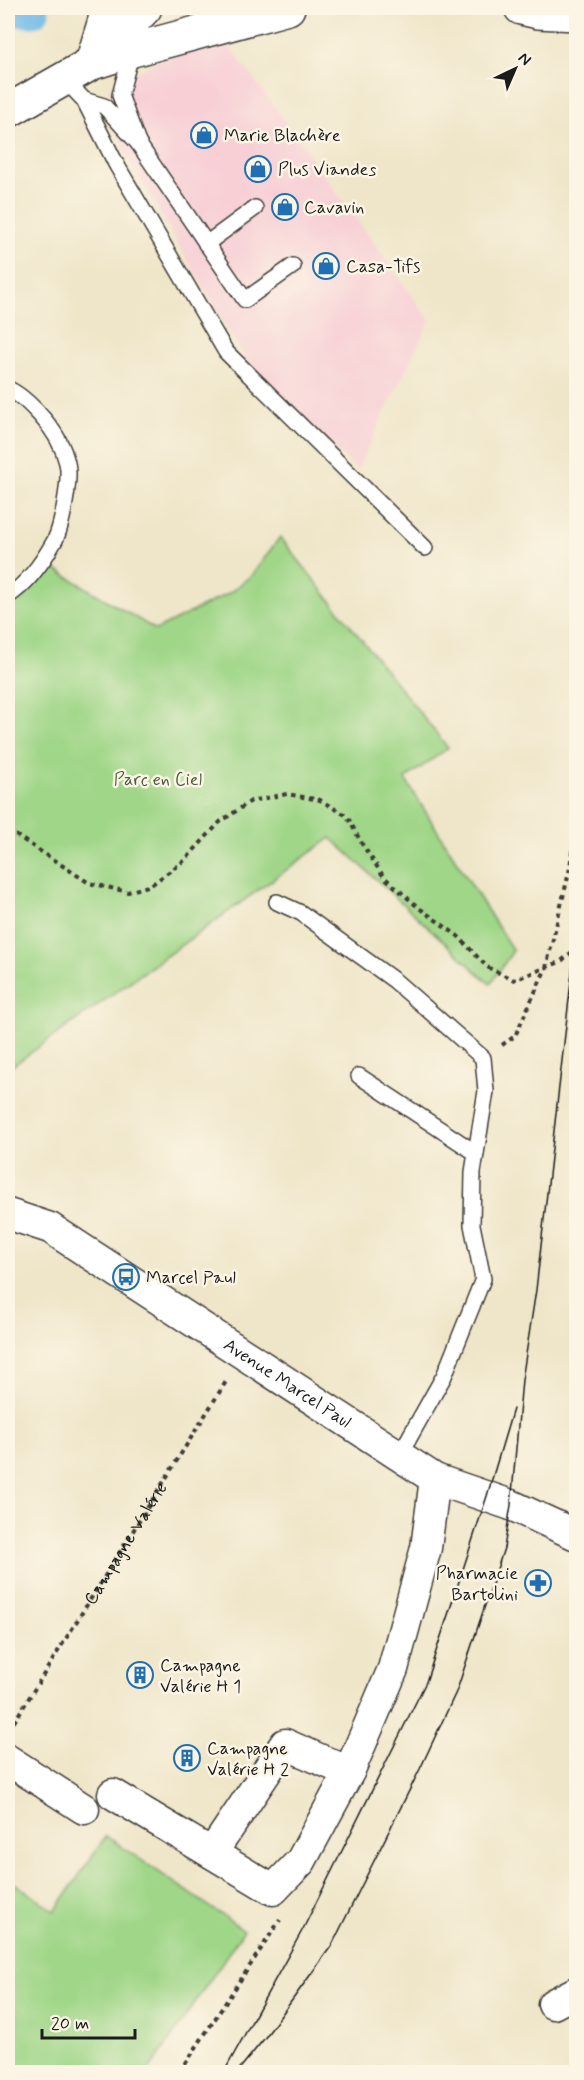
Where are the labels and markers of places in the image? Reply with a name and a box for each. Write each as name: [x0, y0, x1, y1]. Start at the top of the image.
shop icon: Marie Blachère: [189, 120, 219, 150]
place label: Marie Blachère: [224, 124, 341, 148]
shop icon: Plus Viandes: [243, 154, 273, 184]
place label: Plus Viandes: [278, 158, 376, 182]
shop icon: Cavavin: [270, 192, 300, 222]
place label: Cavavin: [304, 196, 364, 220]
shop icon: Casa-Tifs: [311, 251, 341, 281]
place label: Casa-Tifs: [346, 255, 420, 279]
bus stop icon: Marcel Paul: [111, 1262, 141, 1292]
place label: Marcel Paul: [146, 1266, 236, 1290]
place label: Pharmacie Bartolini: [436, 1562, 518, 1607]
pharmacy icon: Pharmacie Bartolini: [523, 1568, 553, 1598]
place label: Campagne Valérie H 1: [160, 1654, 241, 1699]
building icon: Campagne Valérie H 1: [125, 1660, 155, 1690]
place label: Campagne Valérie H 2: [207, 1737, 289, 1782]
building icon: Campagne Valérie H 2: [172, 1743, 202, 1773]

